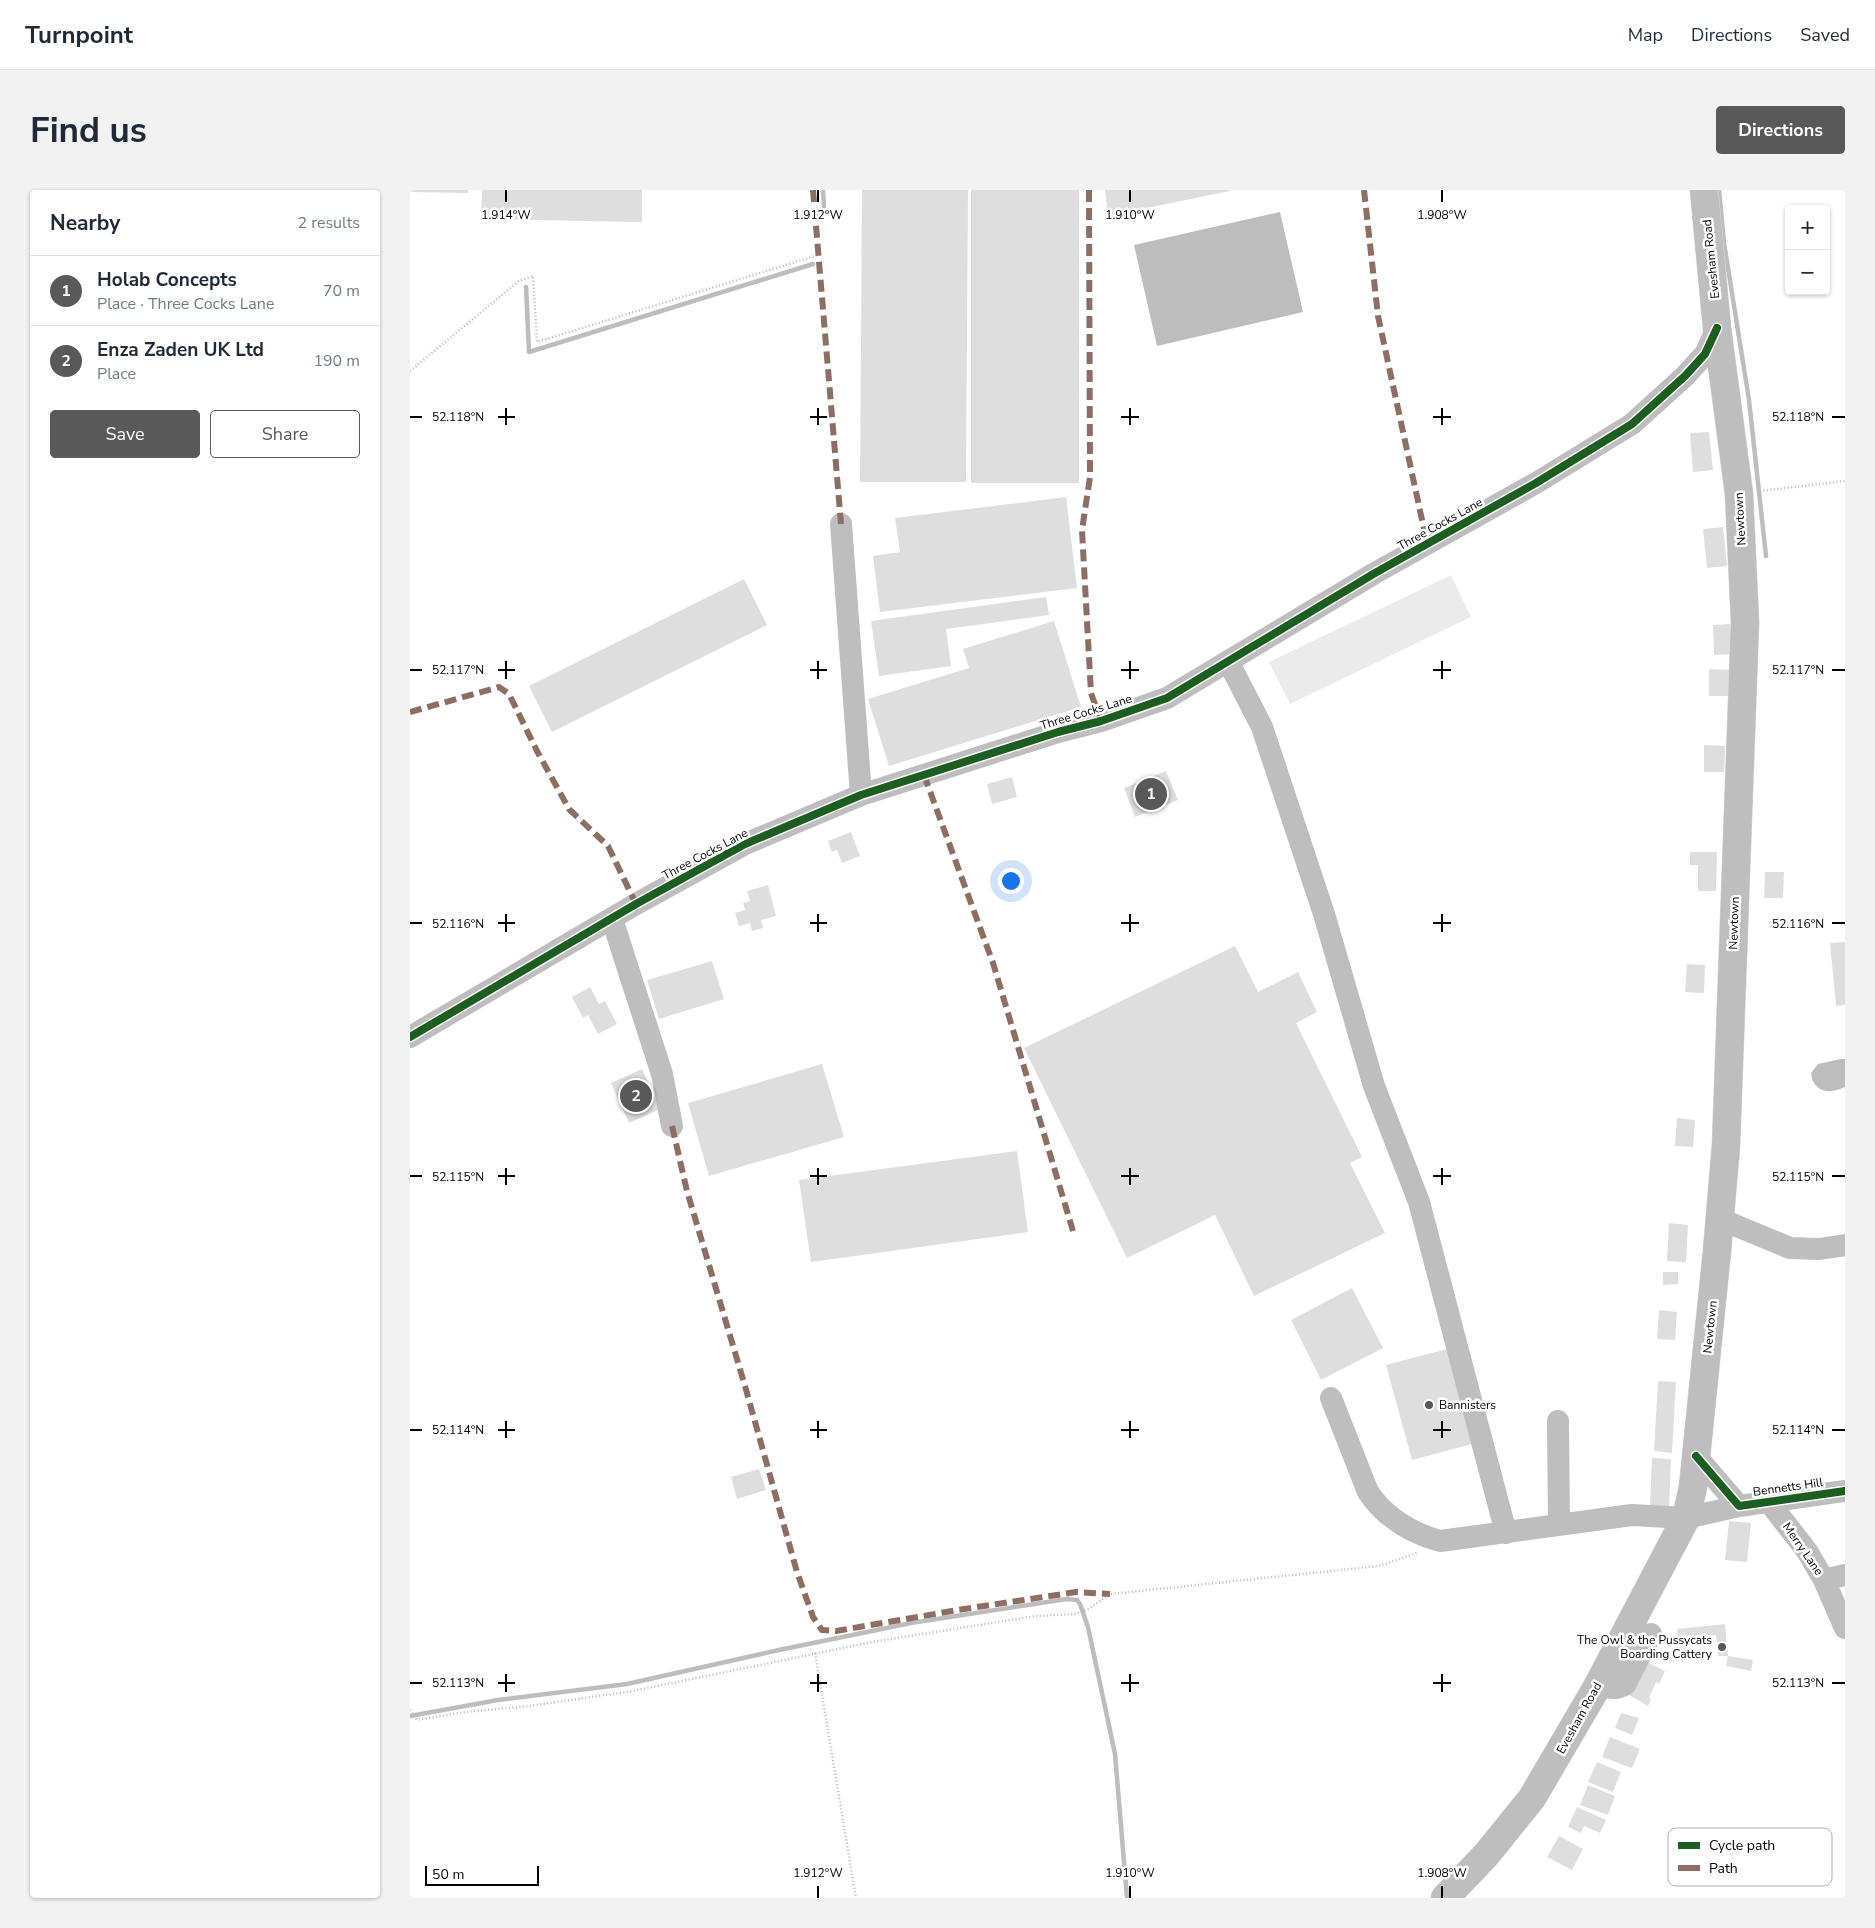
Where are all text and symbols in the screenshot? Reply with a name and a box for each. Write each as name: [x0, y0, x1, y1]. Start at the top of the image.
text: Turnpoint: [25, 19, 133, 51]
text: Map: [1628, 23, 1663, 47]
text: Directions: [1691, 23, 1772, 47]
text: Saved: [1800, 23, 1850, 47]
button: Directions: [1716, 106, 1845, 154]
text: Find us: [30, 107, 147, 154]
map controls: [1785, 205, 1830, 295]
button: +: [1785, 205, 1830, 250]
text: 1.914°W: [481, 207, 531, 223]
text: 1.912°W: [793, 207, 843, 223]
text: 1.910°W: [1105, 207, 1155, 223]
text: 1.908°W: [1417, 207, 1467, 223]
text: Nearby: [50, 209, 120, 237]
text: 2 results: [298, 212, 360, 234]
street label: Evesham Road: [1699, 219, 1723, 299]
button: −: [1785, 250, 1830, 295]
text: Holab Concepts: [97, 267, 237, 293]
text: 1: [61, 280, 71, 302]
text: 70 m: [323, 280, 360, 302]
text: Place · Three Cocks Lane: [97, 293, 274, 315]
text: Enza Zaden UK Ltd: [97, 337, 264, 363]
text: 2: [61, 350, 71, 372]
text: 190 m: [313, 350, 360, 372]
text: Place: [97, 363, 136, 385]
text: 52.118°N: [432, 409, 484, 425]
text: 52.118°N: [1772, 409, 1824, 425]
button: Save: [50, 410, 200, 458]
button: Share: [210, 410, 360, 458]
street label: Newtown: [1731, 492, 1749, 546]
street label: Three Cocks Lane: [1395, 494, 1485, 554]
text: 52.117°N: [432, 662, 484, 678]
text: 52.117°N: [1772, 662, 1824, 678]
street label: Three Cocks Lane: [1038, 690, 1134, 734]
pin: 1: [1135, 775, 1167, 813]
street label: Three Cocks Lane: [659, 825, 751, 883]
your location: [998, 868, 1024, 894]
street label: Newtown: [1725, 896, 1743, 950]
text: 52.116°N: [432, 916, 484, 932]
text: 52.116°N: [1772, 916, 1824, 932]
pin: 2: [620, 1077, 652, 1115]
text: 52.115°N: [432, 1169, 484, 1185]
text: 52.115°N: [1772, 1169, 1824, 1185]
street label: Newtown: [1699, 1300, 1721, 1354]
place label: Bannisters: [1439, 1397, 1496, 1413]
marker: Bannisters: [1423, 1399, 1435, 1411]
text: 52.114°N: [432, 1422, 484, 1438]
text: 52.114°N: [1772, 1422, 1824, 1438]
street label: Bennetts Hill: [1752, 1474, 1825, 1500]
street label: Merry Lane: [1779, 1519, 1827, 1579]
place label: The Owl & the Pussycats Boarding Cattery: [1577, 1632, 1713, 1662]
marker: The Owl & the Pussycats Boarding Cattery: [1716, 1641, 1728, 1653]
text: 52.113°N: [432, 1675, 484, 1691]
text: 52.113°N: [1772, 1675, 1824, 1691]
street label: Evesham Road: [1553, 1679, 1605, 1757]
legend: [1668, 1828, 1832, 1886]
text: Cycle path: [1709, 1836, 1775, 1855]
text: Path: [1709, 1859, 1738, 1878]
scale bar: [425, 1863, 539, 1886]
text: 50 m: [432, 1865, 464, 1884]
text: 1.912°W: [793, 1865, 843, 1881]
text: 1.910°W: [1105, 1865, 1155, 1881]
text: 1.908°W: [1417, 1865, 1467, 1881]

